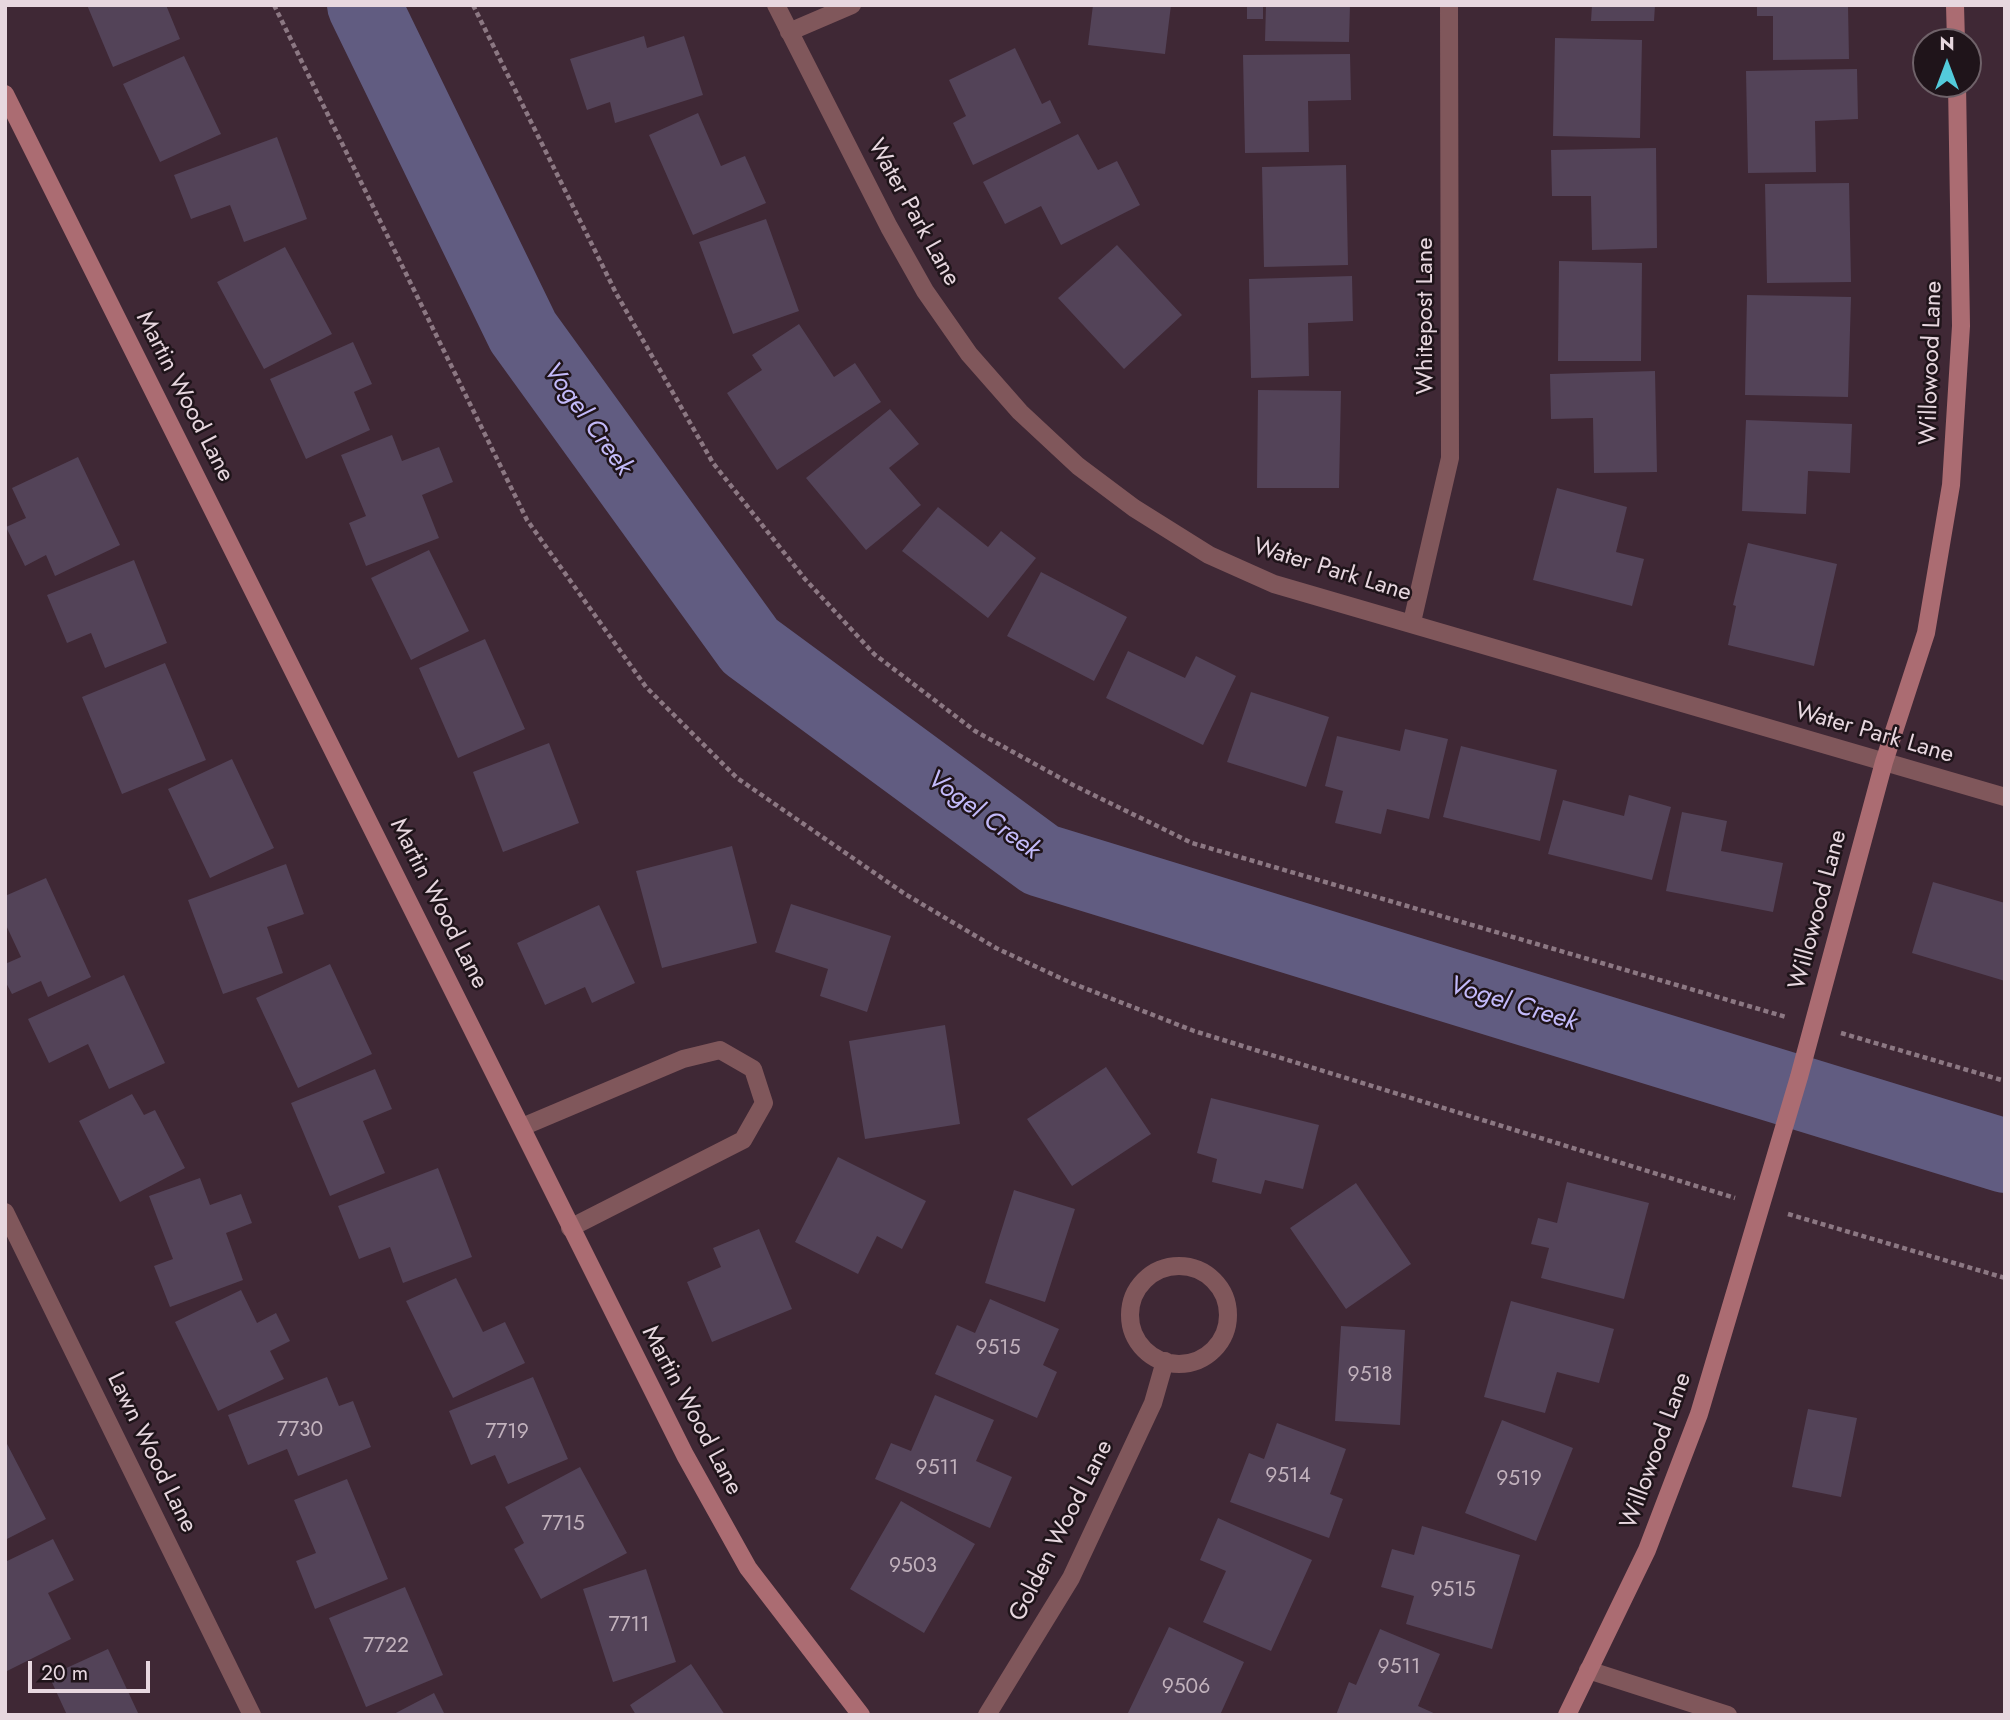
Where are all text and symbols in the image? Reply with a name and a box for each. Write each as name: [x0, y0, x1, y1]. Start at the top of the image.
north arrow: [1912, 28, 1982, 98]
text: N: [1939, 30, 1955, 57]
street label: Water Park Lane: [861, 134, 965, 292]
street label: Whitepost Lane: [1412, 237, 1440, 395]
street label: Willowood Lane: [1915, 280, 1949, 446]
street label: Martin Wood Lane: [129, 307, 239, 487]
water label: Vogel Creek: [536, 357, 638, 483]
street label: Water Park Lane: [1250, 533, 1414, 609]
street label: Water Park Lane: [1791, 698, 1957, 770]
water label: Vogel Creek: [920, 765, 1046, 867]
street label: Martin Wood Lane: [383, 814, 493, 994]
street label: Willowood Lane: [1784, 827, 1854, 993]
water label: Vogel Creek: [1445, 971, 1581, 1039]
street label: Martin Wood Lane: [634, 1322, 748, 1500]
house number: 9515: [975, 1336, 1021, 1362]
house number: 9518: [1348, 1363, 1392, 1389]
street label: Lawn Wood Lane: [100, 1368, 202, 1538]
street label: Willowood Lane: [1615, 1369, 1699, 1533]
house number: 7730: [277, 1418, 323, 1444]
house number: 7719: [485, 1420, 529, 1446]
street label: Golden Wood Lane: [1004, 1436, 1120, 1626]
house number: 9511: [916, 1456, 958, 1482]
house number: 9514: [1265, 1464, 1311, 1490]
house number: 9519: [1496, 1467, 1542, 1493]
house number: 7715: [541, 1512, 585, 1538]
house number: 9503: [889, 1554, 937, 1580]
house number: 9515: [1430, 1578, 1476, 1604]
house number: 7711: [609, 1613, 649, 1639]
house number: 7722: [363, 1634, 409, 1660]
scale bar: [32, 1646, 154, 1690]
house number: 9511: [1378, 1655, 1420, 1681]
text: 20 m: [41, 1658, 88, 1688]
house number: 9506: [1162, 1675, 1210, 1701]

